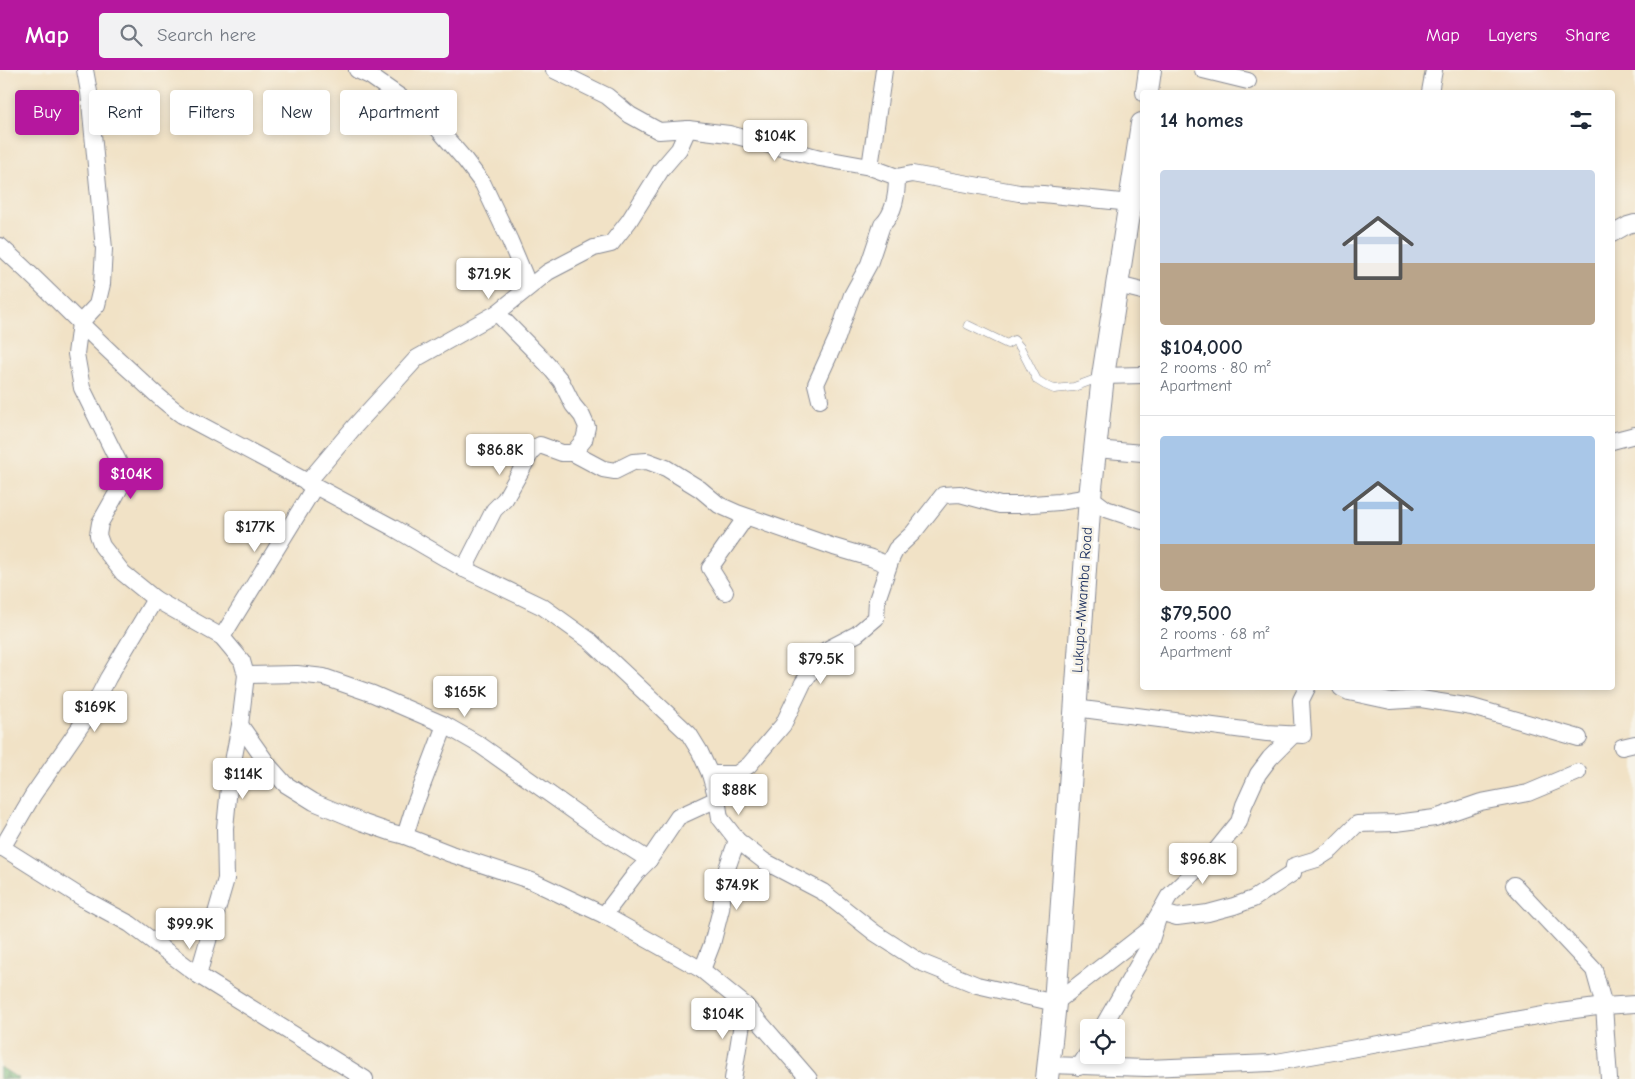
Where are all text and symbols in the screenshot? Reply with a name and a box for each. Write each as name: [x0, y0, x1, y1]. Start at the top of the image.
search box: [99, 13, 449, 58]
text: Map: [25, 21, 69, 49]
icon: search: [117, 21, 145, 49]
text: Search here: [157, 24, 256, 46]
text: Map: [1426, 25, 1460, 46]
text: Layers: [1488, 25, 1537, 46]
text: Share: [1565, 25, 1610, 46]
chip: Buy: [15, 90, 79, 135]
chip: Rent: [89, 90, 160, 135]
chip: Filters: [170, 90, 253, 135]
chip: New: [263, 90, 330, 135]
chip: Apartment: [340, 90, 457, 135]
icon: filters: [1567, 106, 1595, 134]
text: 14 homes: [1160, 108, 1243, 132]
pin: $104K: [740, 119, 810, 162]
text: $104K: [754, 127, 796, 145]
icon: home: [1333, 203, 1423, 293]
pin: $71.9K: [448, 258, 530, 300]
text: $71.9K: [467, 265, 511, 283]
text: $104,000: [1160, 335, 1243, 359]
text: 2 rooms · 80 m²: [1160, 359, 1271, 377]
text: Apartment: [1160, 377, 1232, 395]
pin: $86.8K: [459, 434, 541, 476]
text: $86.8K: [477, 441, 523, 459]
pin: $104K: [96, 458, 166, 500]
text: $104K: [110, 465, 152, 483]
icon: home: [1333, 468, 1423, 558]
pin: $177K: [220, 510, 290, 553]
text: $177K: [235, 518, 275, 536]
street label: Lukupa-Mwamba Road: [1068, 526, 1096, 674]
text: $79,500: [1160, 601, 1232, 625]
text: 2 rooms · 68 m²: [1160, 625, 1270, 643]
pin: $79.5K: [780, 642, 862, 685]
text: Apartment: [1160, 643, 1232, 661]
text: $79.5K: [798, 650, 844, 668]
pin: $165K: [430, 676, 500, 718]
text: $165K: [444, 683, 486, 701]
pin: $169K: [60, 690, 130, 733]
text: $169K: [74, 698, 116, 716]
pin: $114K: [208, 758, 278, 800]
text: $114K: [224, 765, 262, 783]
pin: $88K: [709, 774, 769, 816]
text: $88K: [721, 781, 757, 799]
pin: $96.8K: [1162, 842, 1244, 885]
text: $96.8K: [1180, 850, 1226, 868]
pin: $74.9K: [696, 868, 778, 911]
text: $74.9K: [715, 876, 759, 894]
pin: $99.9K: [149, 908, 231, 950]
text: $99.9K: [167, 915, 213, 933]
pin: $104K: [688, 998, 758, 1040]
text: $104K: [702, 1005, 744, 1023]
map controls: [1080, 1019, 1125, 1064]
button: locate: [1080, 1019, 1125, 1064]

